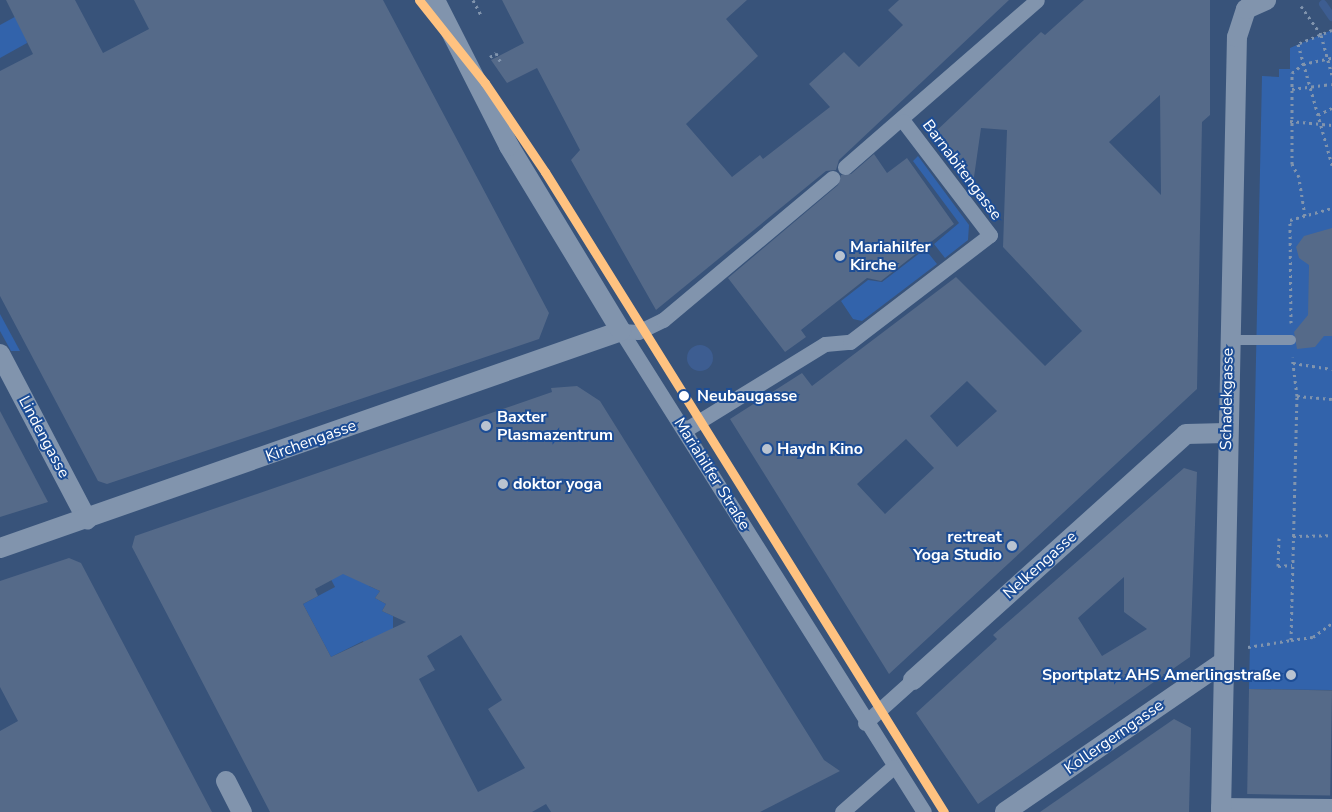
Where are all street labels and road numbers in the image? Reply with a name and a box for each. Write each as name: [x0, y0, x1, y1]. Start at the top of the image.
street label: Barnabitengasse: [918, 116, 1006, 224]
street label: Schadekgasse: [1217, 348, 1237, 450]
street label: Lindengasse: [14, 393, 74, 481]
street label: Mariahilfer Straße: [670, 414, 754, 534]
street label: Kirchengasse: [263, 416, 359, 466]
street label: Nelkengasse: [999, 527, 1081, 603]
street label: Kollergerngasse: [1061, 696, 1167, 778]

